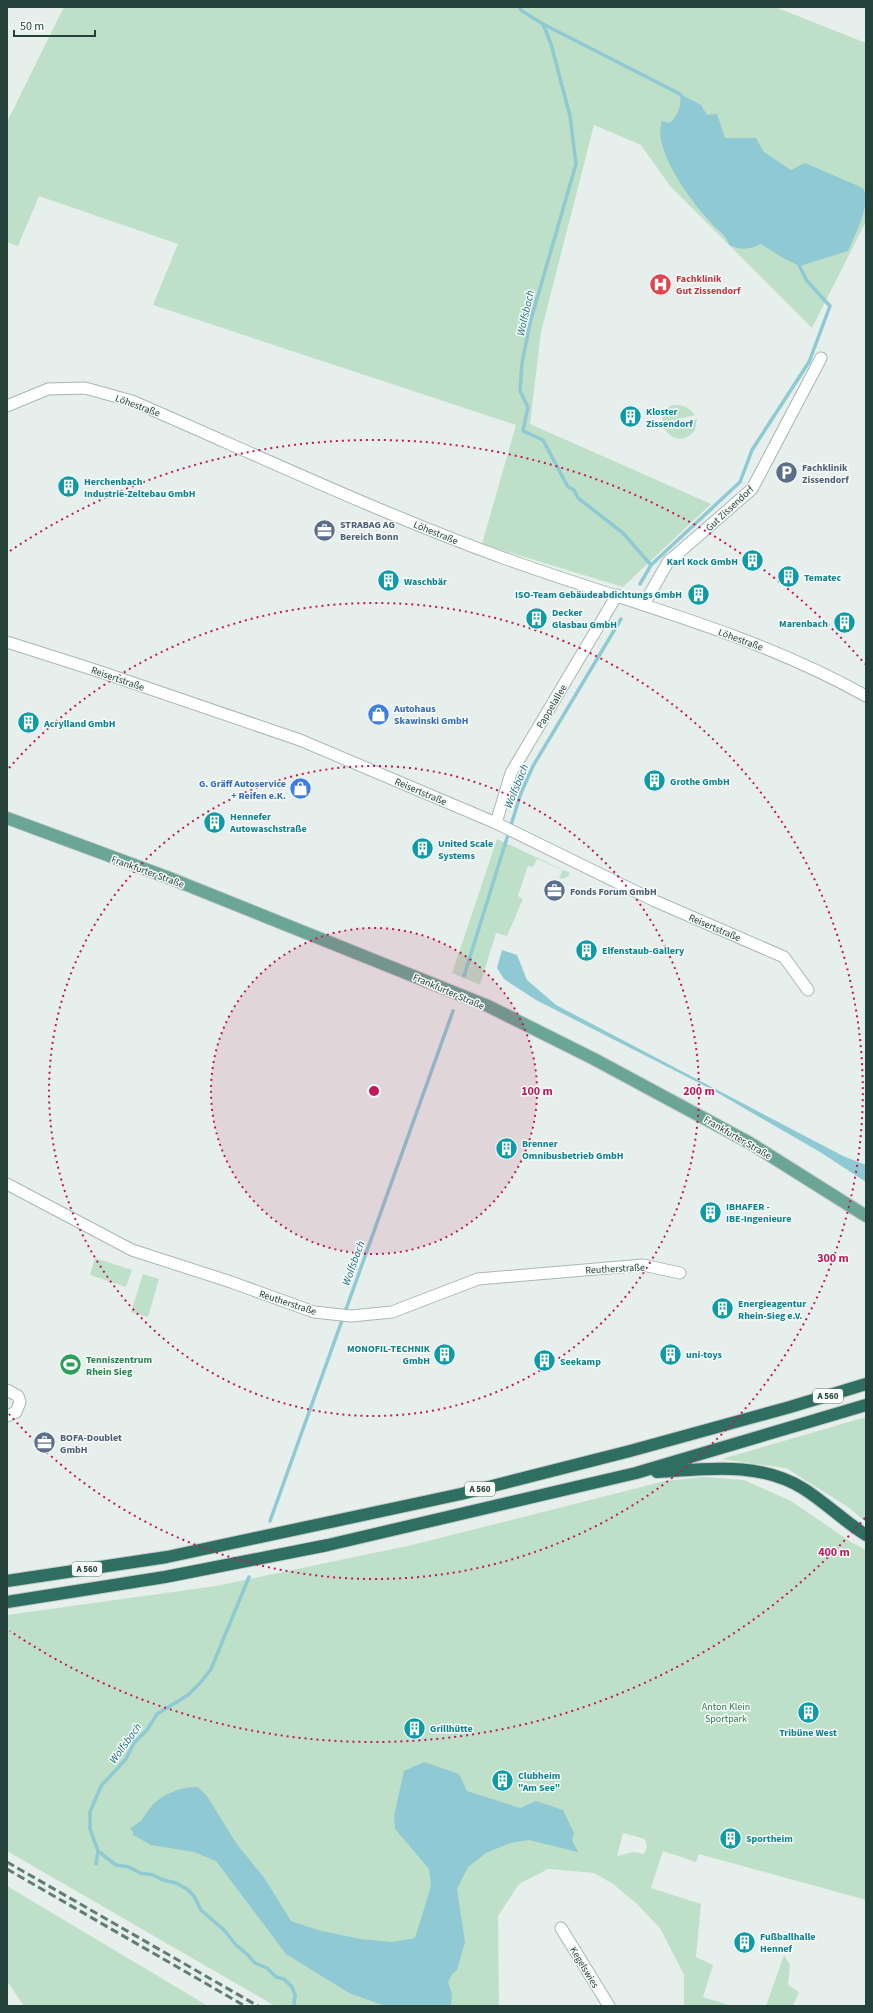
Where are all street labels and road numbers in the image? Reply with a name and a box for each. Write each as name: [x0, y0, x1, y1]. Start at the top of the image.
street label: Löhestraße: [113, 391, 162, 421]
street label: Gut Zissendorf: [703, 482, 758, 535]
street label: Löhestraße: [411, 518, 460, 548]
street label: Löhestraße: [716, 625, 765, 655]
street label: Reisertstraße: [89, 663, 146, 695]
street label: Pappelallee: [533, 682, 570, 731]
street label: Reisertstraße: [392, 775, 449, 809]
street label: Frankfurter Straße: [109, 852, 186, 892]
street label: Reisertstraße: [686, 911, 743, 945]
street label: Frankfurter Straße: [411, 971, 487, 1013]
street label: Frankfurter Straße: [701, 1113, 774, 1163]
street label: Reutherstraße: [585, 1260, 645, 1278]
street label: Reutherstraße: [257, 1287, 318, 1319]
road number: A 560: [813, 1389, 843, 1403]
road number: A 560: [465, 1482, 495, 1496]
road number: A 560: [72, 1562, 102, 1576]
street label: Kegelswies: [566, 1944, 602, 1991]

